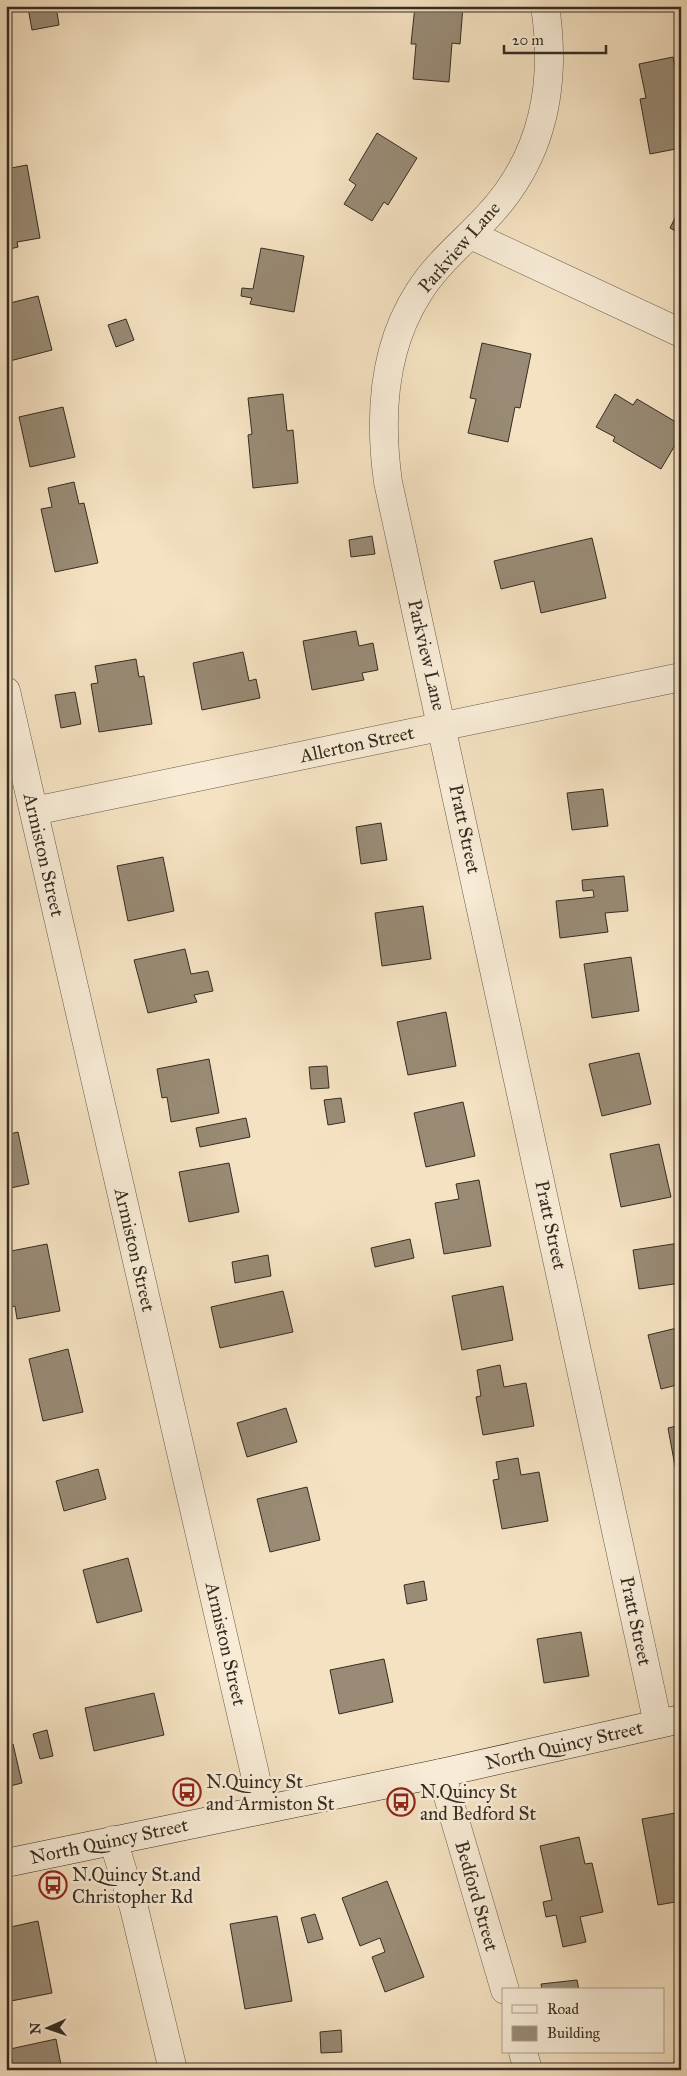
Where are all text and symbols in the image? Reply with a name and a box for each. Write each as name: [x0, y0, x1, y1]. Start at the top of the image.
scale bar: [504, 22, 607, 54]
text: 20 m: [512, 31, 544, 49]
street label: Parkview Lane: [413, 197, 505, 297]
street label: Parkview Lane: [403, 597, 451, 713]
street label: Allerton Street: [297, 721, 416, 768]
street label: Pratt Street: [444, 782, 486, 876]
street label: Armiston Street: [18, 790, 69, 919]
street label: Pratt Street: [530, 1178, 572, 1272]
street label: Armiston Street: [109, 1185, 160, 1314]
street label: Pratt Street: [615, 1574, 657, 1668]
street label: Armiston Street: [200, 1579, 251, 1708]
street label: North Quincy Street: [483, 1716, 645, 1774]
place label: N.Quincy St and Armiston St: [206, 1770, 335, 1815]
bus stop icon: N.Quincy St and Armiston St: [172, 1777, 202, 1807]
place label: N.Quincy St and Bedford St: [420, 1780, 536, 1825]
bus stop icon: N.Quincy St and Bedford St: [386, 1787, 416, 1817]
street label: North Quincy Street: [28, 1813, 191, 1869]
street label: Bedford Street: [450, 1838, 504, 1954]
place label: N.Quincy St.and Christopher Rd: [72, 1863, 201, 1908]
bus stop icon: N.Quincy St.and Christopher Rd: [38, 1870, 68, 1900]
legend: [502, 1988, 664, 2054]
text: Road: [547, 2000, 579, 2018]
north arrow: [22, 2004, 72, 2054]
text: N: [27, 2022, 44, 2035]
text: Building: [547, 2024, 601, 2042]

